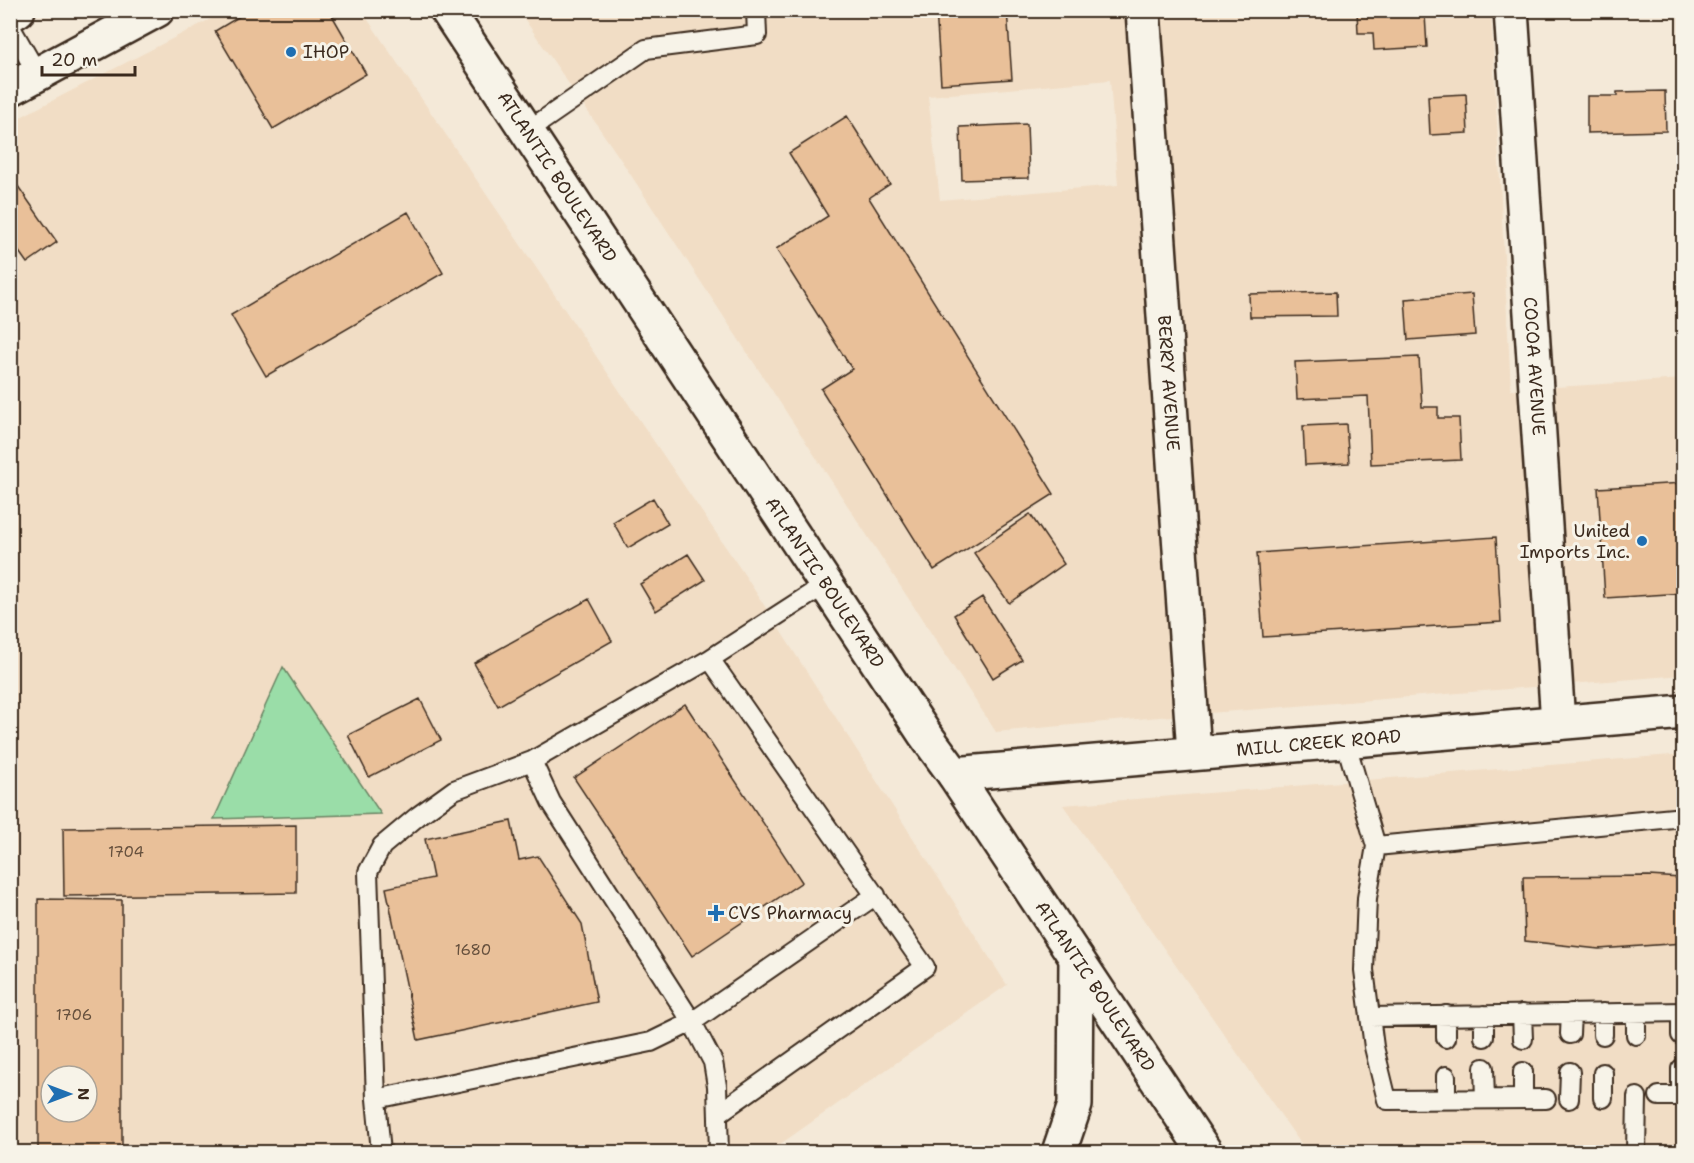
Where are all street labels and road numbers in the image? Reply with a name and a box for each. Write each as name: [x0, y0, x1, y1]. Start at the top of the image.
street label: ATLANTIC BOULEVARD: [492, 87, 622, 267]
street label: COCOA AVENUE: [1518, 296, 1551, 436]
street label: BERRY AVENUE: [1152, 314, 1185, 452]
street label: ATLANTIC BOULEVARD: [760, 492, 890, 673]
street label: MILL CREEK ROAD: [1235, 724, 1402, 762]
street label: ATLANTIC BOULEVARD: [1030, 896, 1161, 1077]

